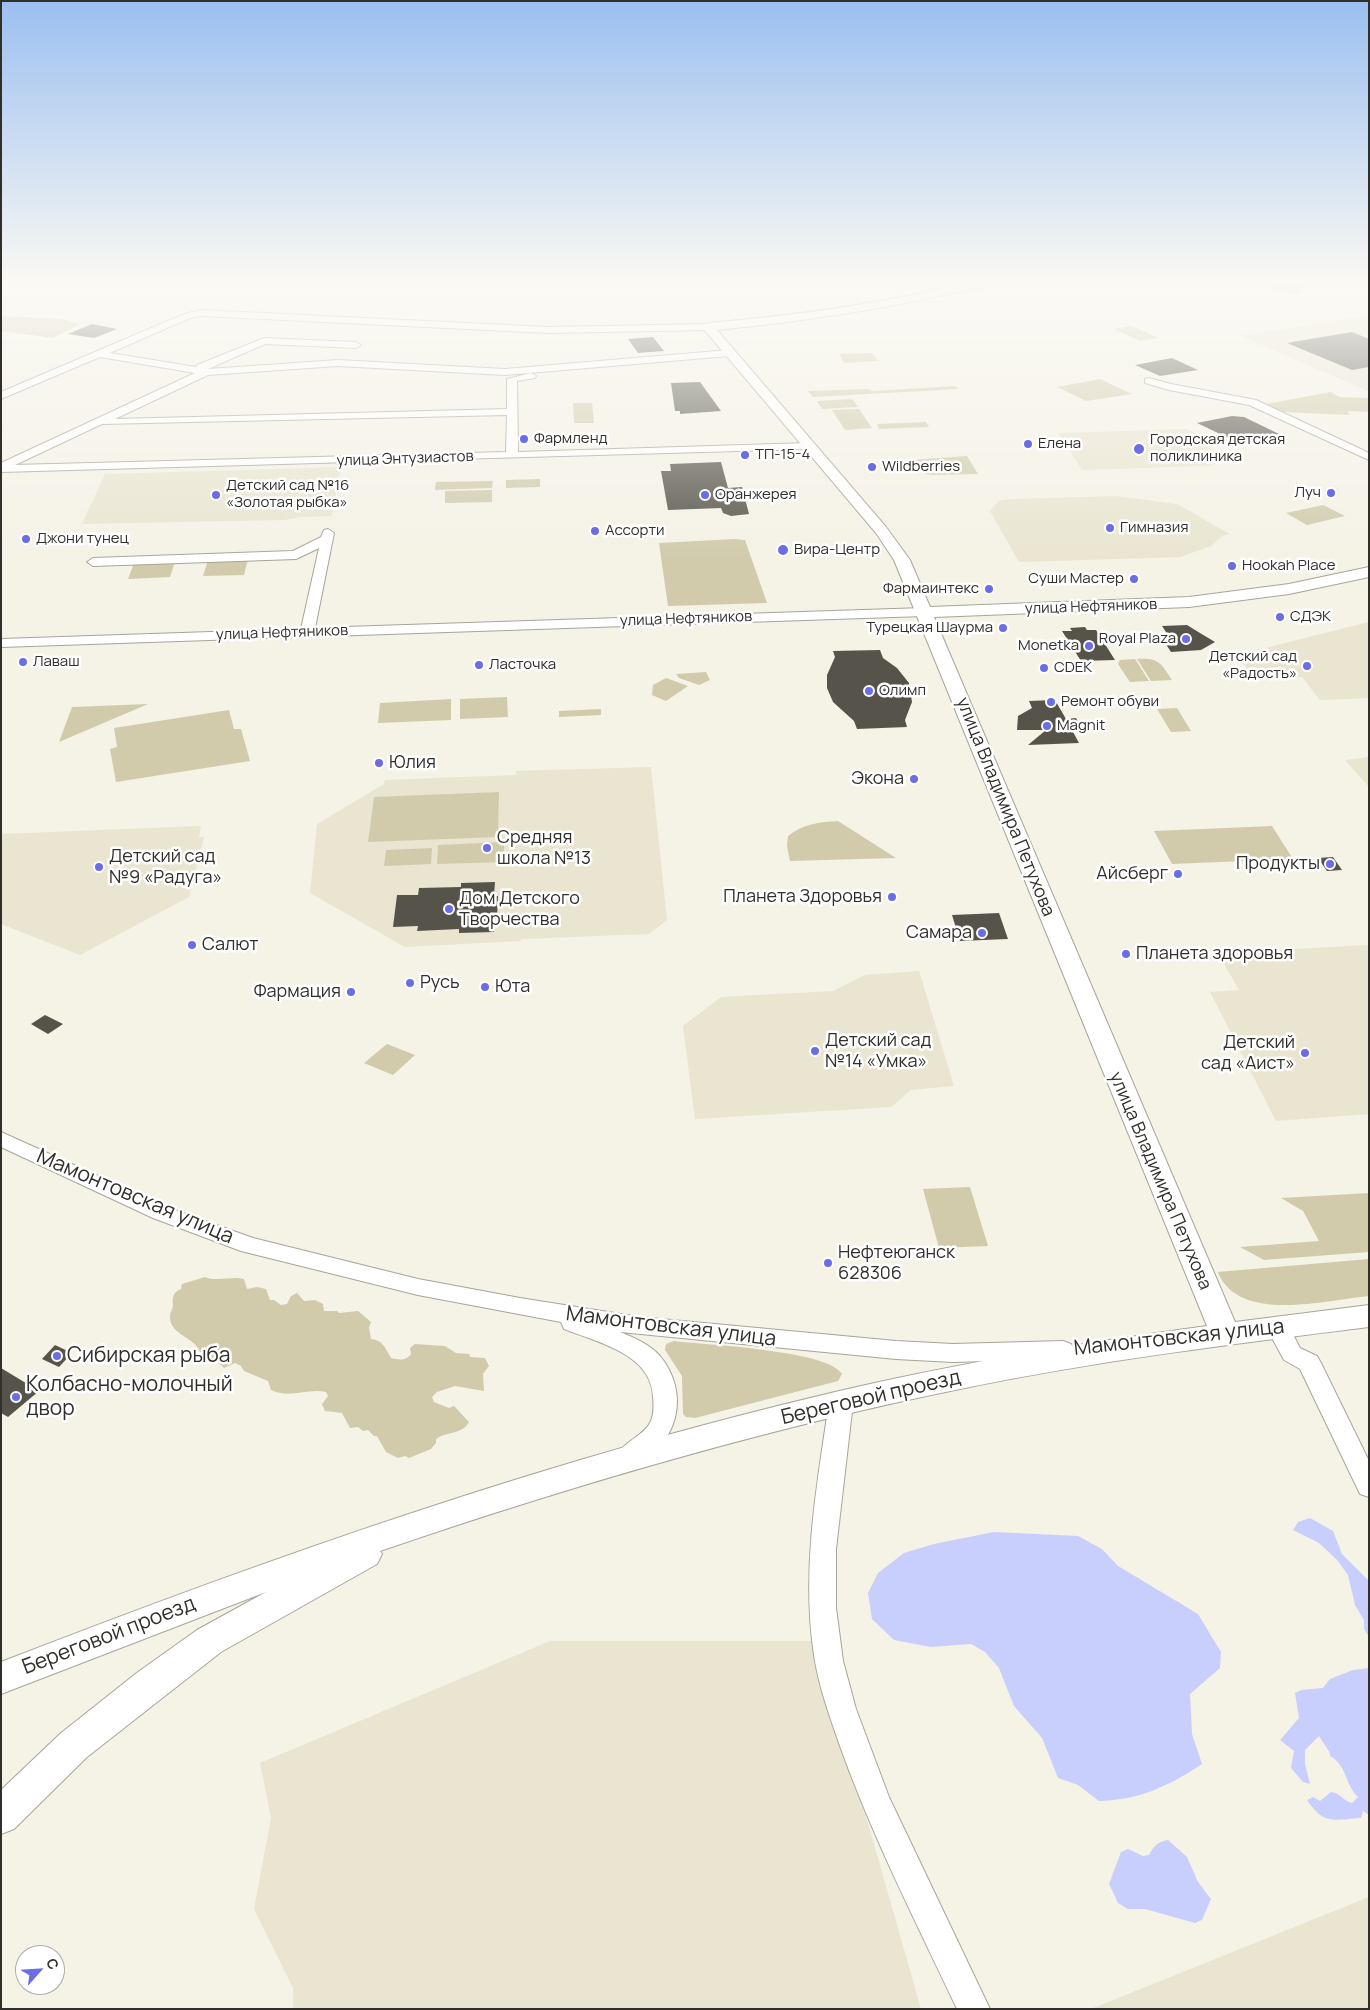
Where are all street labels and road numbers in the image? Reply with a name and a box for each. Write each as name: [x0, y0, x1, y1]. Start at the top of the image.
street label: улица Энтузиастов: [336, 448, 474, 470]
street label: улица Нефтяников: [1025, 596, 1157, 618]
street label: улица Нефтяников: [620, 608, 752, 630]
street label: улица Нефтяников: [216, 622, 348, 644]
street label: улица Владимира Петухова: [951, 694, 1059, 920]
street label: улица Владимира Петухова: [1104, 1069, 1216, 1293]
street label: Мамонтовская улица: [33, 1144, 237, 1250]
street label: Мамонтовская улица: [564, 1302, 778, 1352]
street label: Мамонтовская улица: [1072, 1314, 1286, 1362]
street label: Береговой проезд: [779, 1365, 963, 1431]
street label: Береговой проезд: [19, 1591, 199, 1681]

